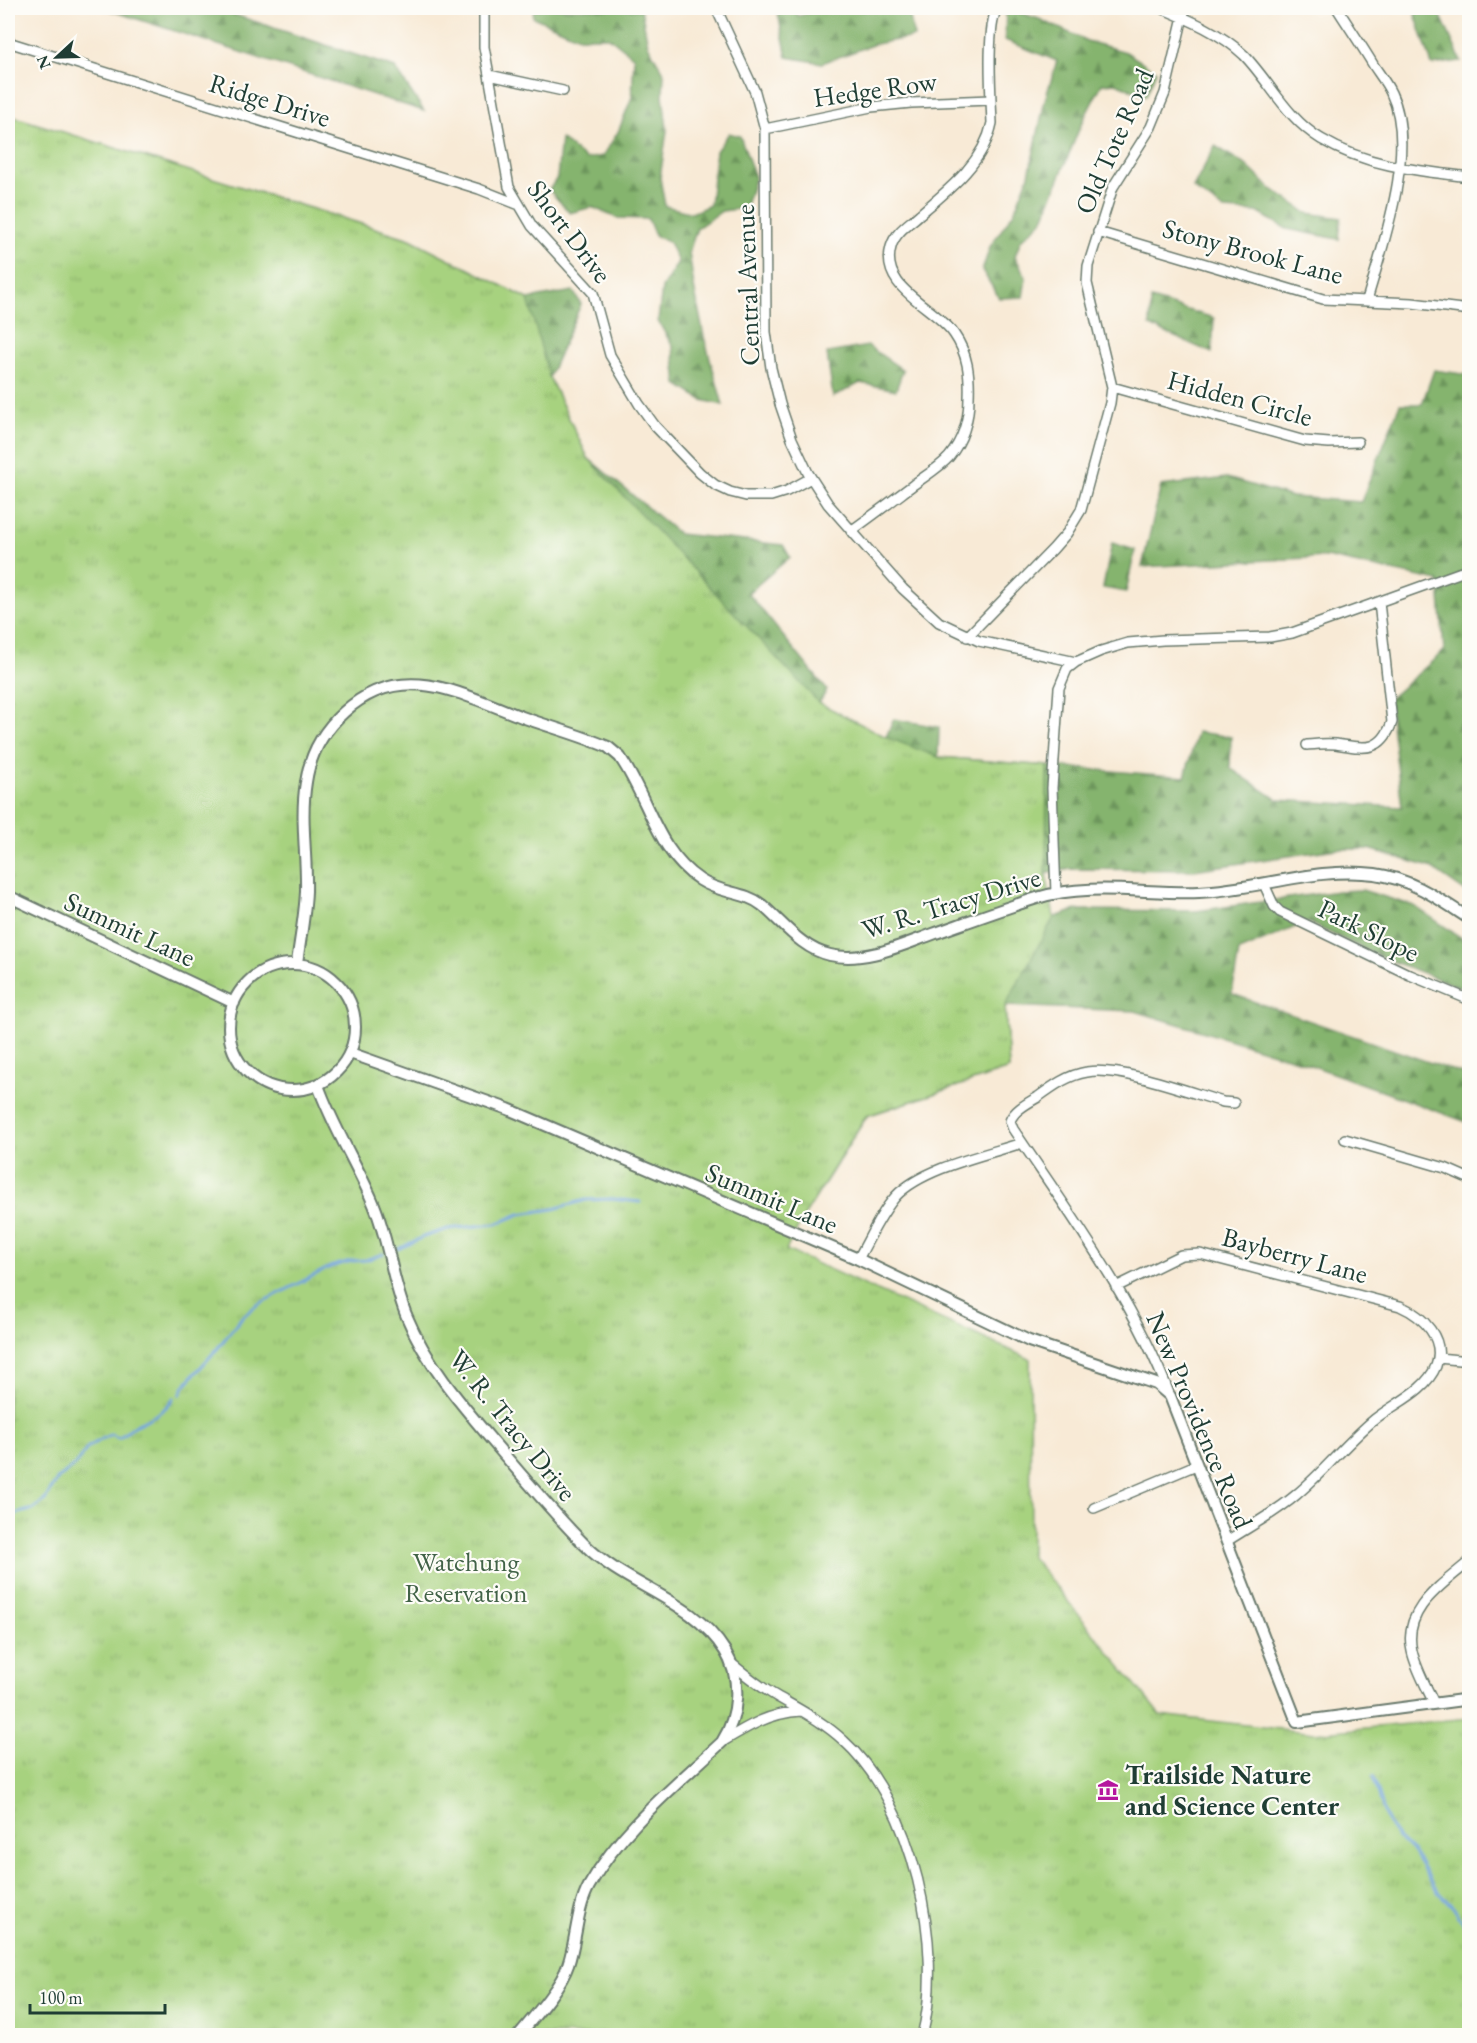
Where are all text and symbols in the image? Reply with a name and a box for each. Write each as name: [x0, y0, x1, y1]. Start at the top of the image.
north arrow: [27, 27, 87, 87]
text: N: [31, 52, 56, 72]
street label: Old Tote Road: [1066, 62, 1162, 219]
street label: Hedge Row: [811, 63, 939, 115]
street label: Ridge Drive: [205, 65, 335, 135]
street label: Short Drive: [520, 172, 620, 290]
street label: Central Avenue: [727, 204, 767, 366]
street label: Stony Brook Lane: [1159, 210, 1347, 292]
street label: Hidden Circle: [1164, 362, 1316, 434]
street label: W. R. Tracy Drive: [857, 859, 1045, 947]
street label: Summit Lane: [59, 883, 201, 975]
street label: Park Slope: [1313, 891, 1425, 969]
street label: Summit Lane: [700, 1154, 844, 1242]
street label: Bayberry Lane: [1218, 1219, 1372, 1291]
street label: New Providence Road: [1138, 1306, 1262, 1534]
street label: W. R. Tracy Drive: [441, 1342, 585, 1508]
park label: Watchung Reservation: [405, 1544, 527, 1610]
place label: Trailside Nature and Science Center: [1125, 1757, 1340, 1823]
museum icon: Trailside Nature and Science Center: [1096, 1778, 1120, 1802]
scale bar: [30, 1977, 165, 2015]
text: 100 m: [39, 1986, 83, 2009]

